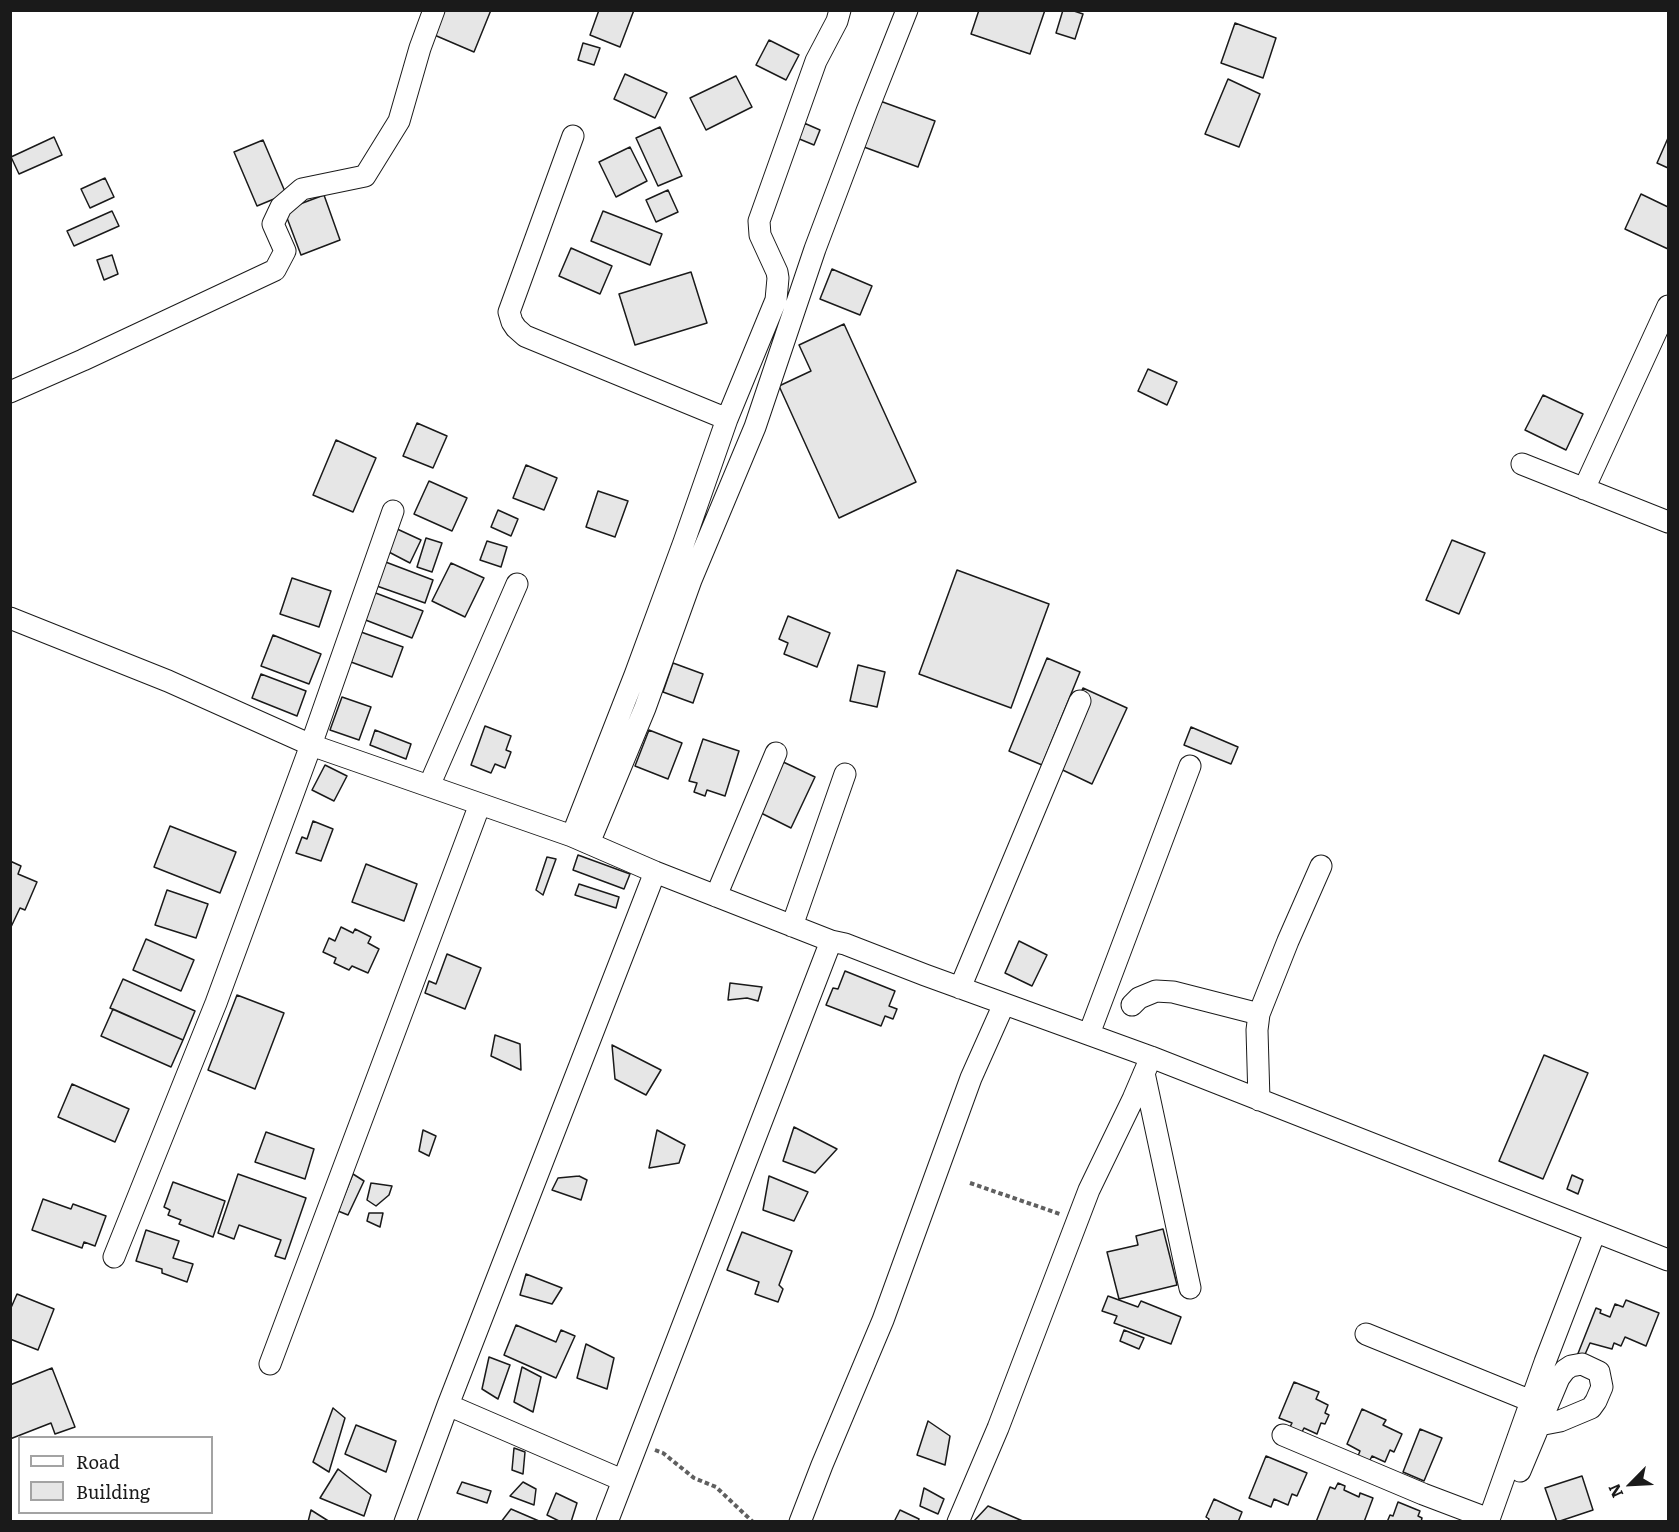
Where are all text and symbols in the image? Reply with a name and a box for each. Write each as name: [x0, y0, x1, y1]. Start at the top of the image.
legend: [18, 1436, 213, 1514]
text: Road: [76, 1448, 120, 1475]
north arrow: [1601, 1454, 1661, 1514]
text: Building: [76, 1478, 150, 1505]
text: N: [1601, 1480, 1628, 1502]

